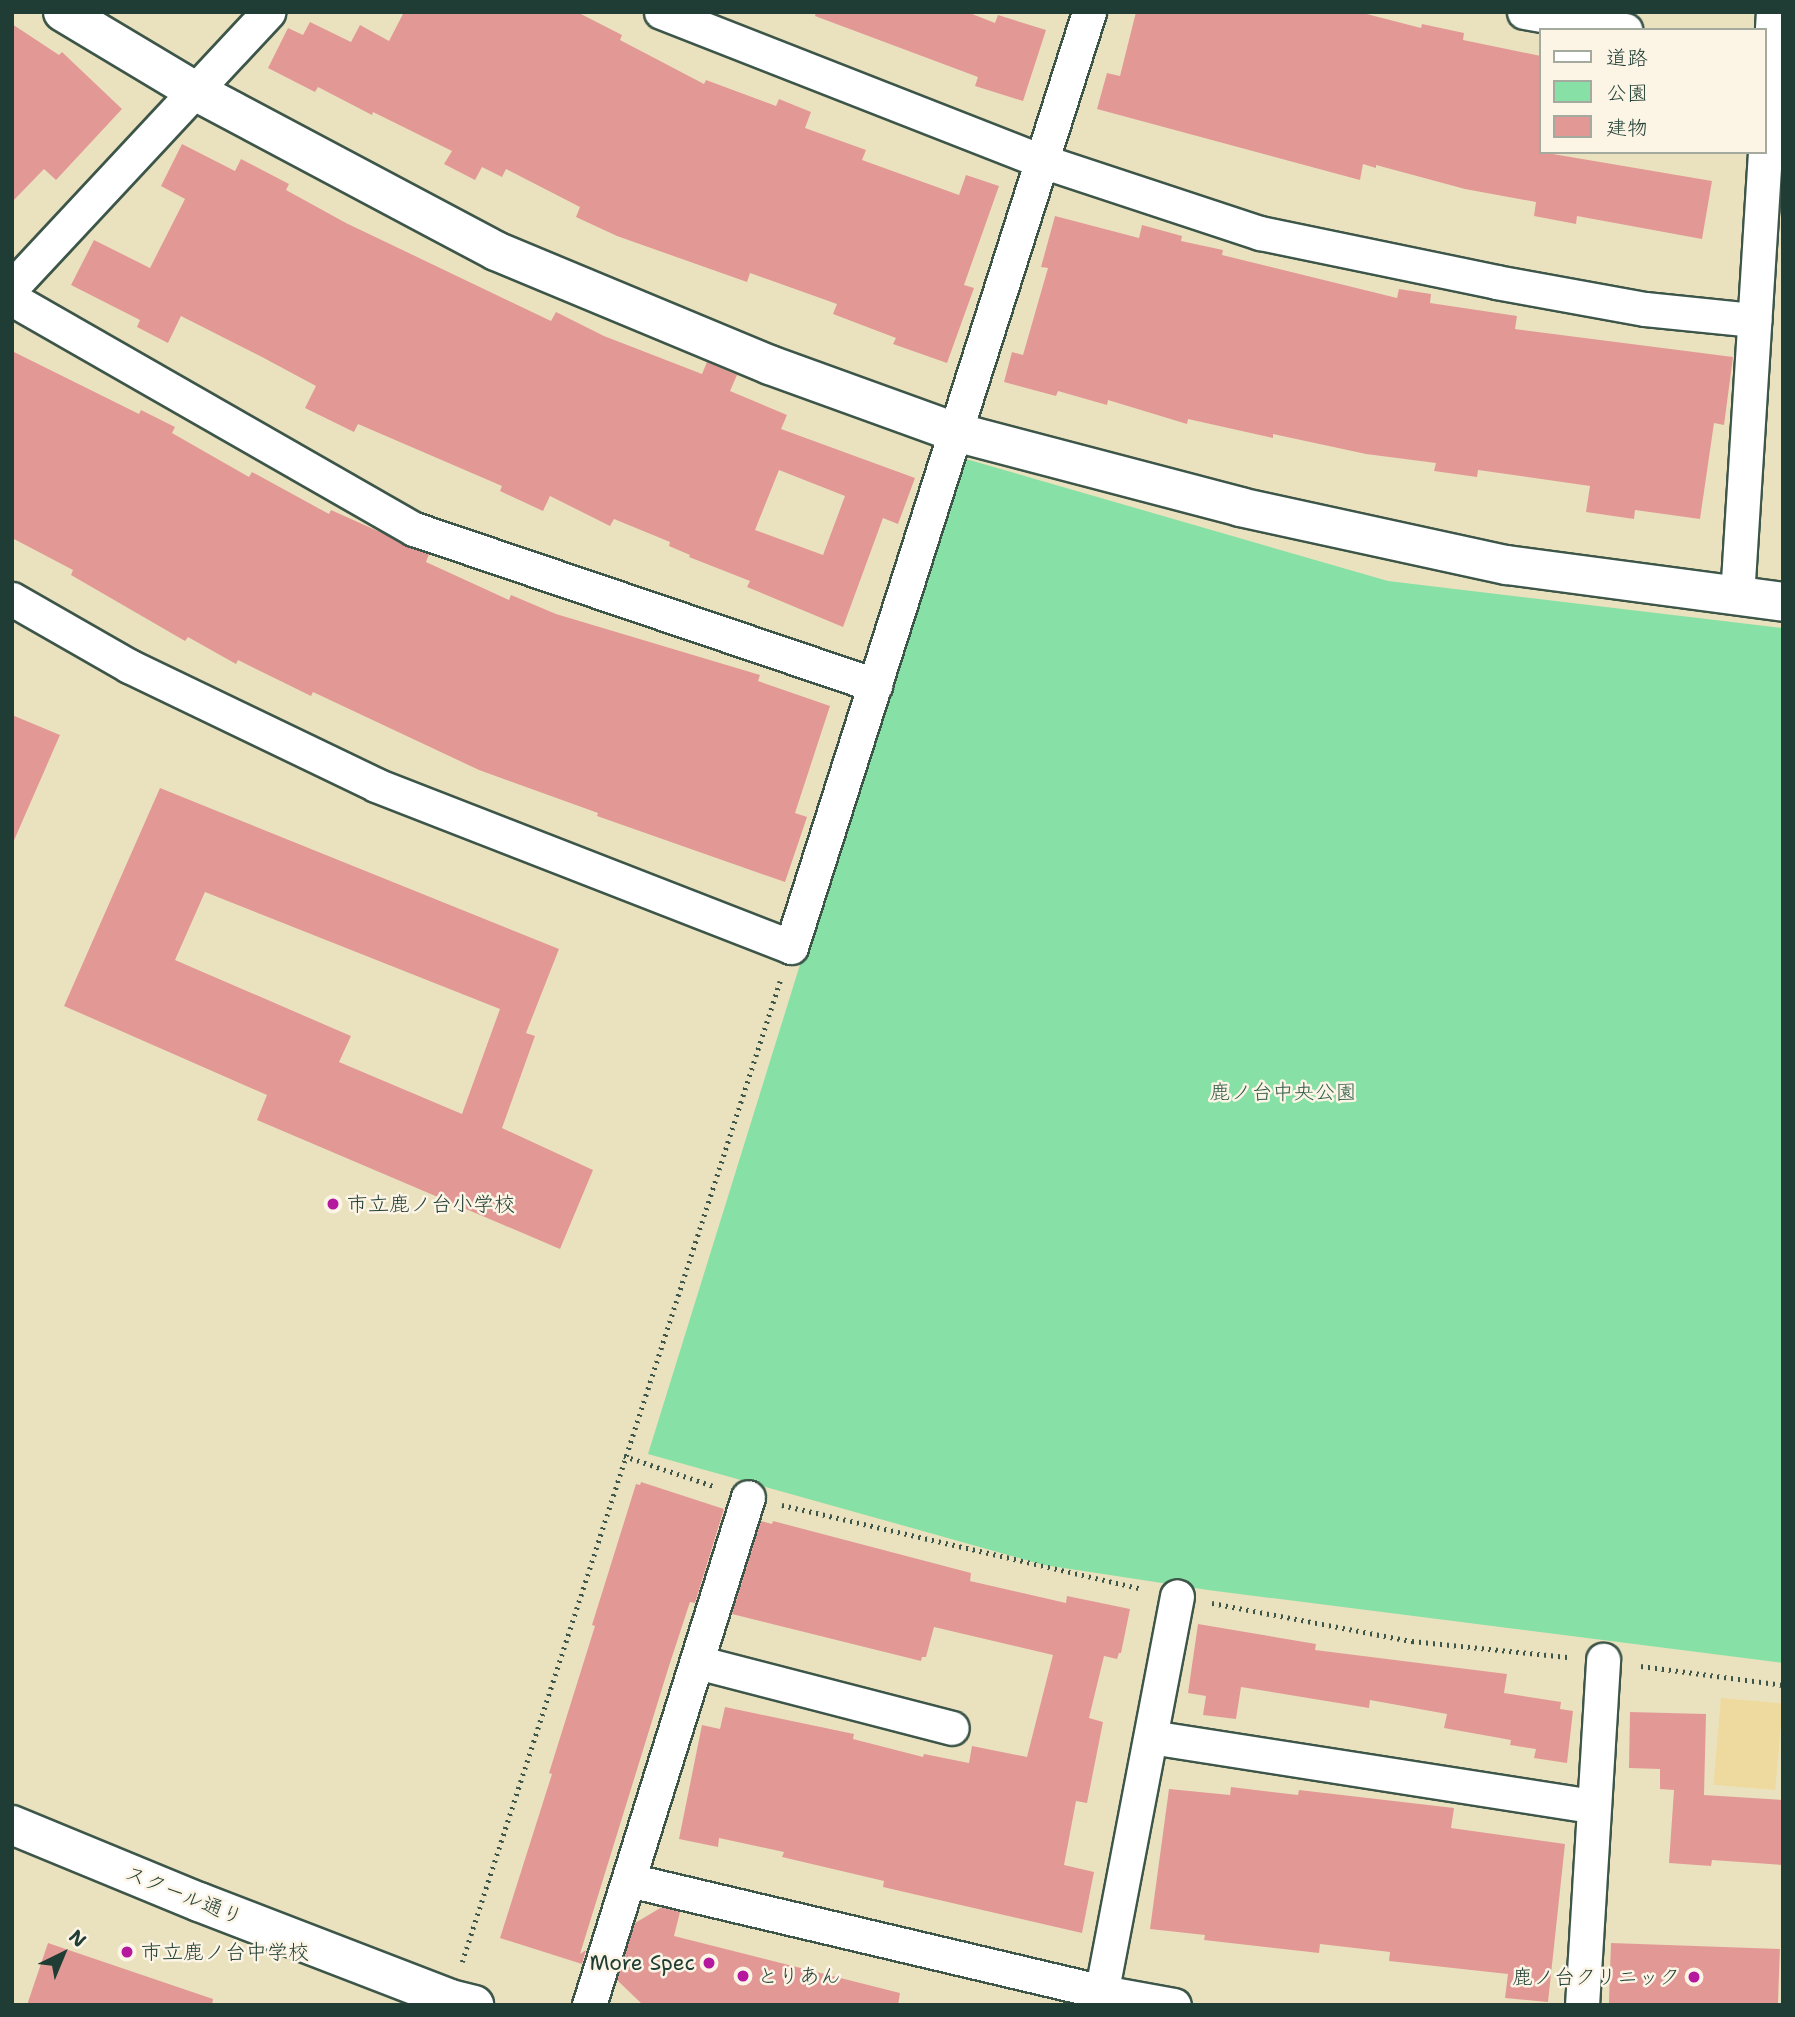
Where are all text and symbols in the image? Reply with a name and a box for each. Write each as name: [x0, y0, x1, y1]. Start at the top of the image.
legend: [1540, 28, 1767, 154]
text: 道路: [1606, 44, 1648, 72]
text: 公園: [1606, 79, 1648, 107]
text: 建物: [1606, 114, 1648, 142]
park label: 鹿ノ台中央公園: [1210, 1079, 1356, 1105]
place label: 市立鹿ノ台小学校: [347, 1191, 515, 1217]
marker: 市立鹿ノ台小学校: [325, 1196, 341, 1212]
street label: スクール通り: [121, 1860, 247, 1930]
north arrow: [28, 1919, 98, 1989]
text: N: [64, 1924, 92, 1953]
place label: 市立鹿ノ台中学校: [141, 1939, 309, 1965]
marker: 市立鹿ノ台中学校: [119, 1944, 135, 1960]
place label: More Spec: [589, 1950, 695, 1976]
marker: More Spec: [701, 1955, 717, 1971]
place label: とりあん: [757, 1963, 841, 1989]
place label: 鹿ノ台クリニック: [1512, 1964, 1680, 1990]
marker: とりあん: [735, 1968, 751, 1984]
marker: 鹿ノ台クリニック: [1686, 1969, 1702, 1985]

